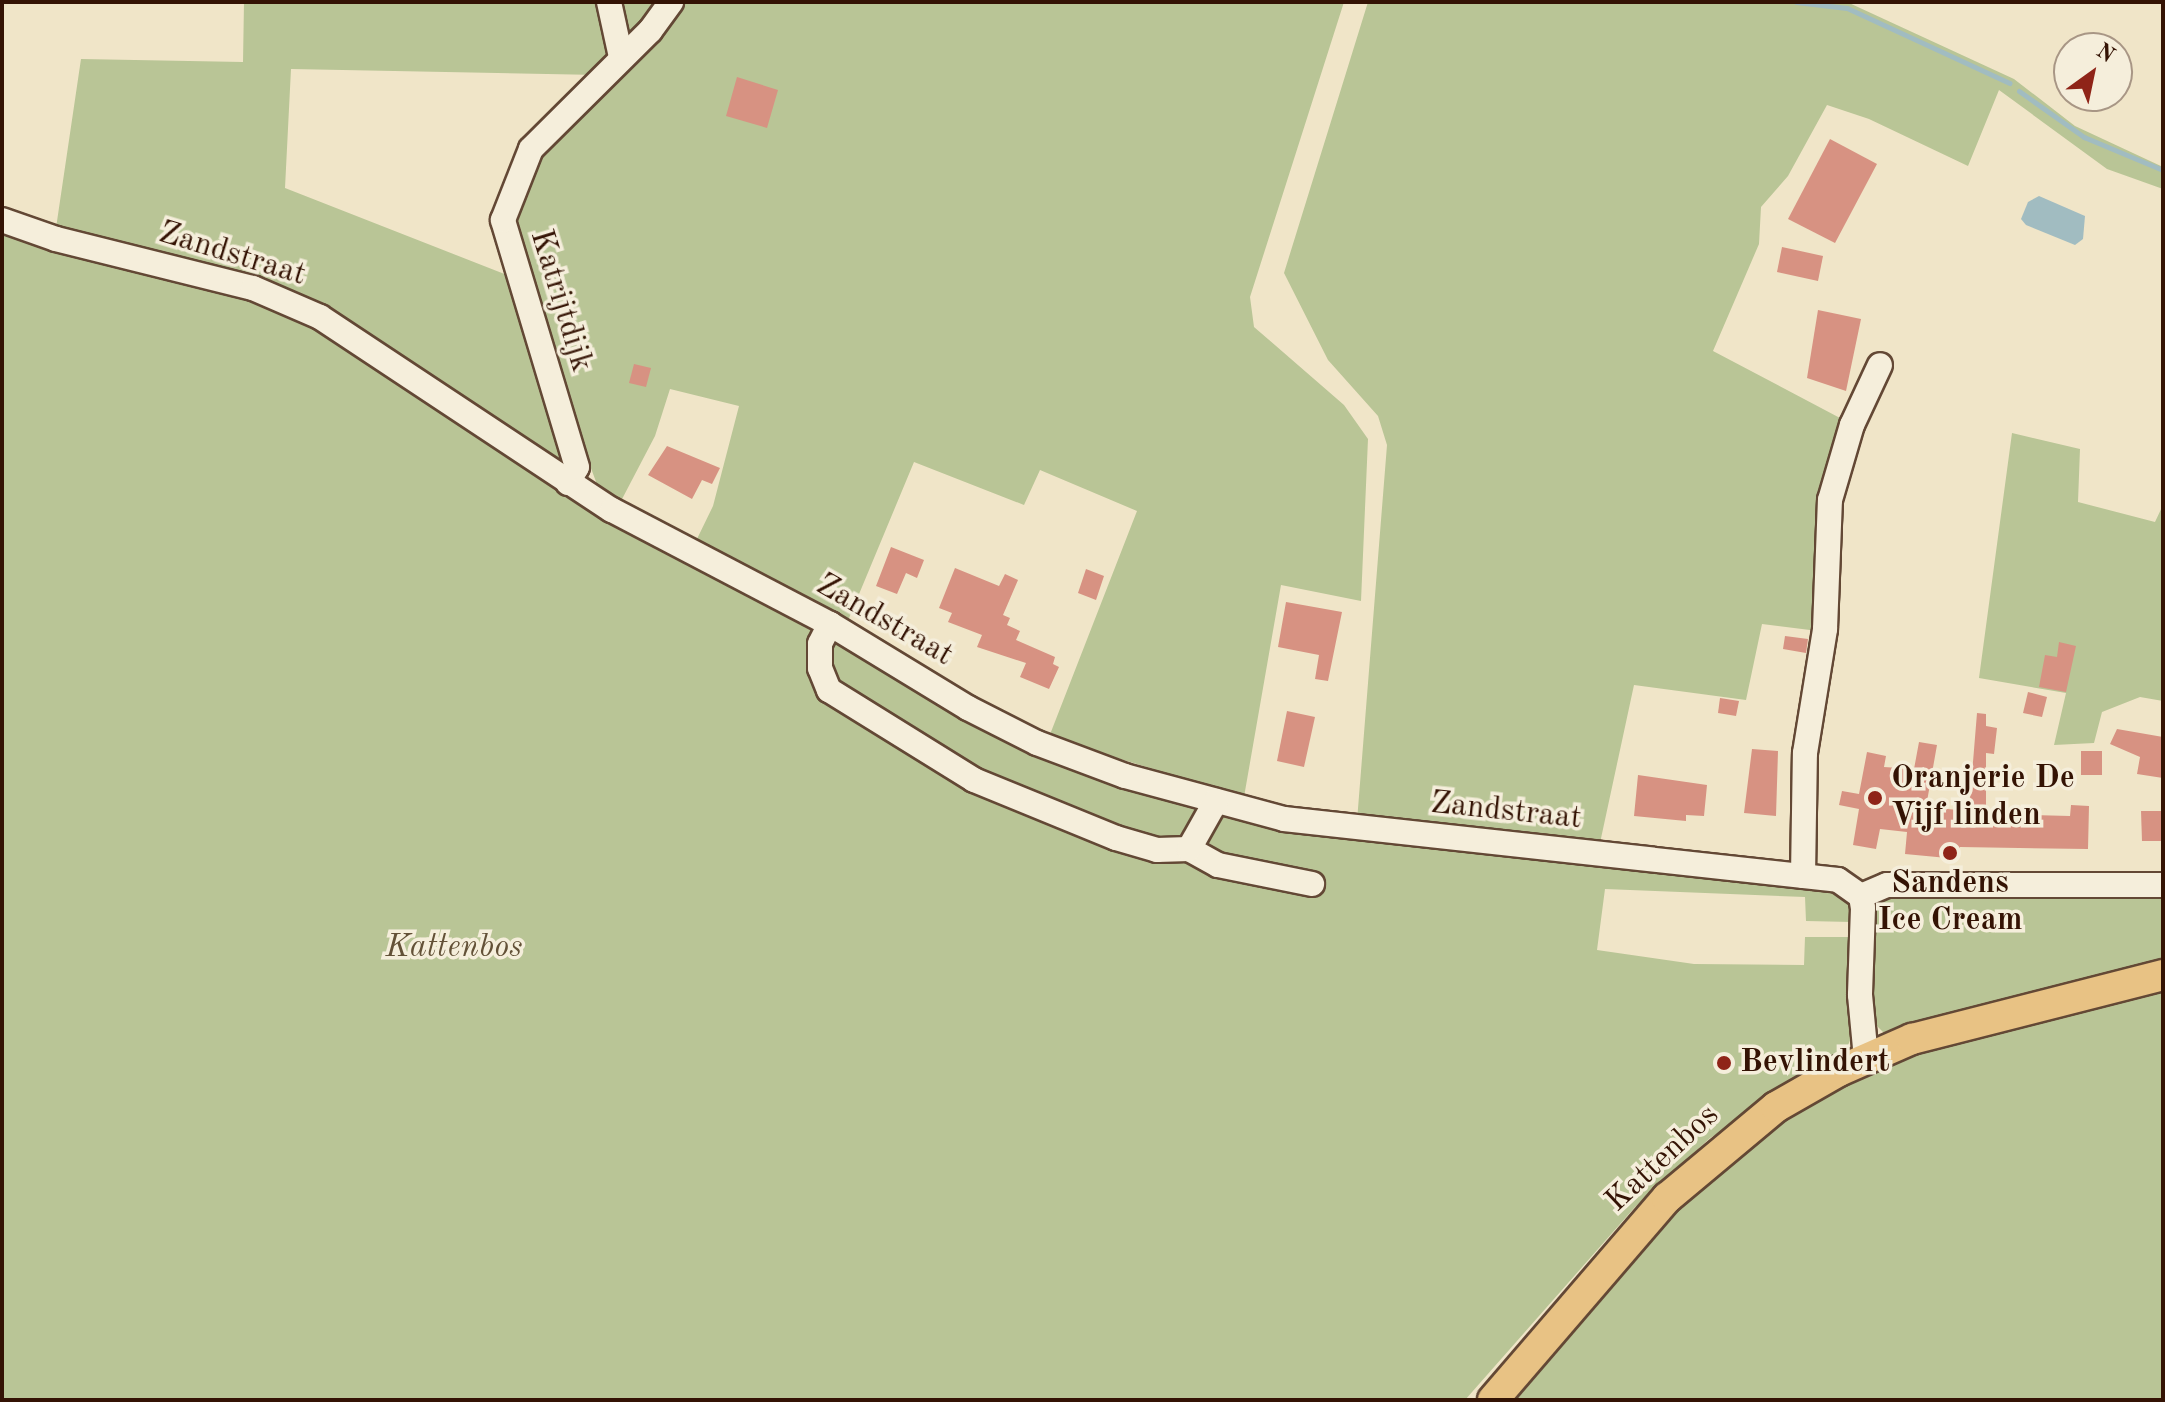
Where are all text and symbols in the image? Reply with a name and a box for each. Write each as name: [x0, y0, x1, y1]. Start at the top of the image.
north arrow: [2053, 32, 2133, 112]
text: N: [2092, 40, 2118, 67]
street label: Zandstraat: [154, 214, 310, 296]
street label: Katrijtdijk: [520, 225, 600, 377]
street label: Zandstraat: [809, 566, 959, 676]
place label: Oranjerie De Vijf linden: [1891, 761, 2075, 836]
street label: Zandstraat: [1429, 785, 1583, 839]
marker: Oranjerie De Vijf linden: [1866, 789, 1884, 807]
marker: Sandens Ice Cream: [1941, 844, 1959, 862]
place label: Sandens Ice Cream: [1877, 866, 2023, 941]
park label: Kattenbos: [386, 929, 522, 967]
place label: Bevlindert: [1740, 1044, 1890, 1082]
marker: Bevlindert: [1715, 1054, 1733, 1072]
street label: Kattenbos: [1599, 1097, 1727, 1221]

